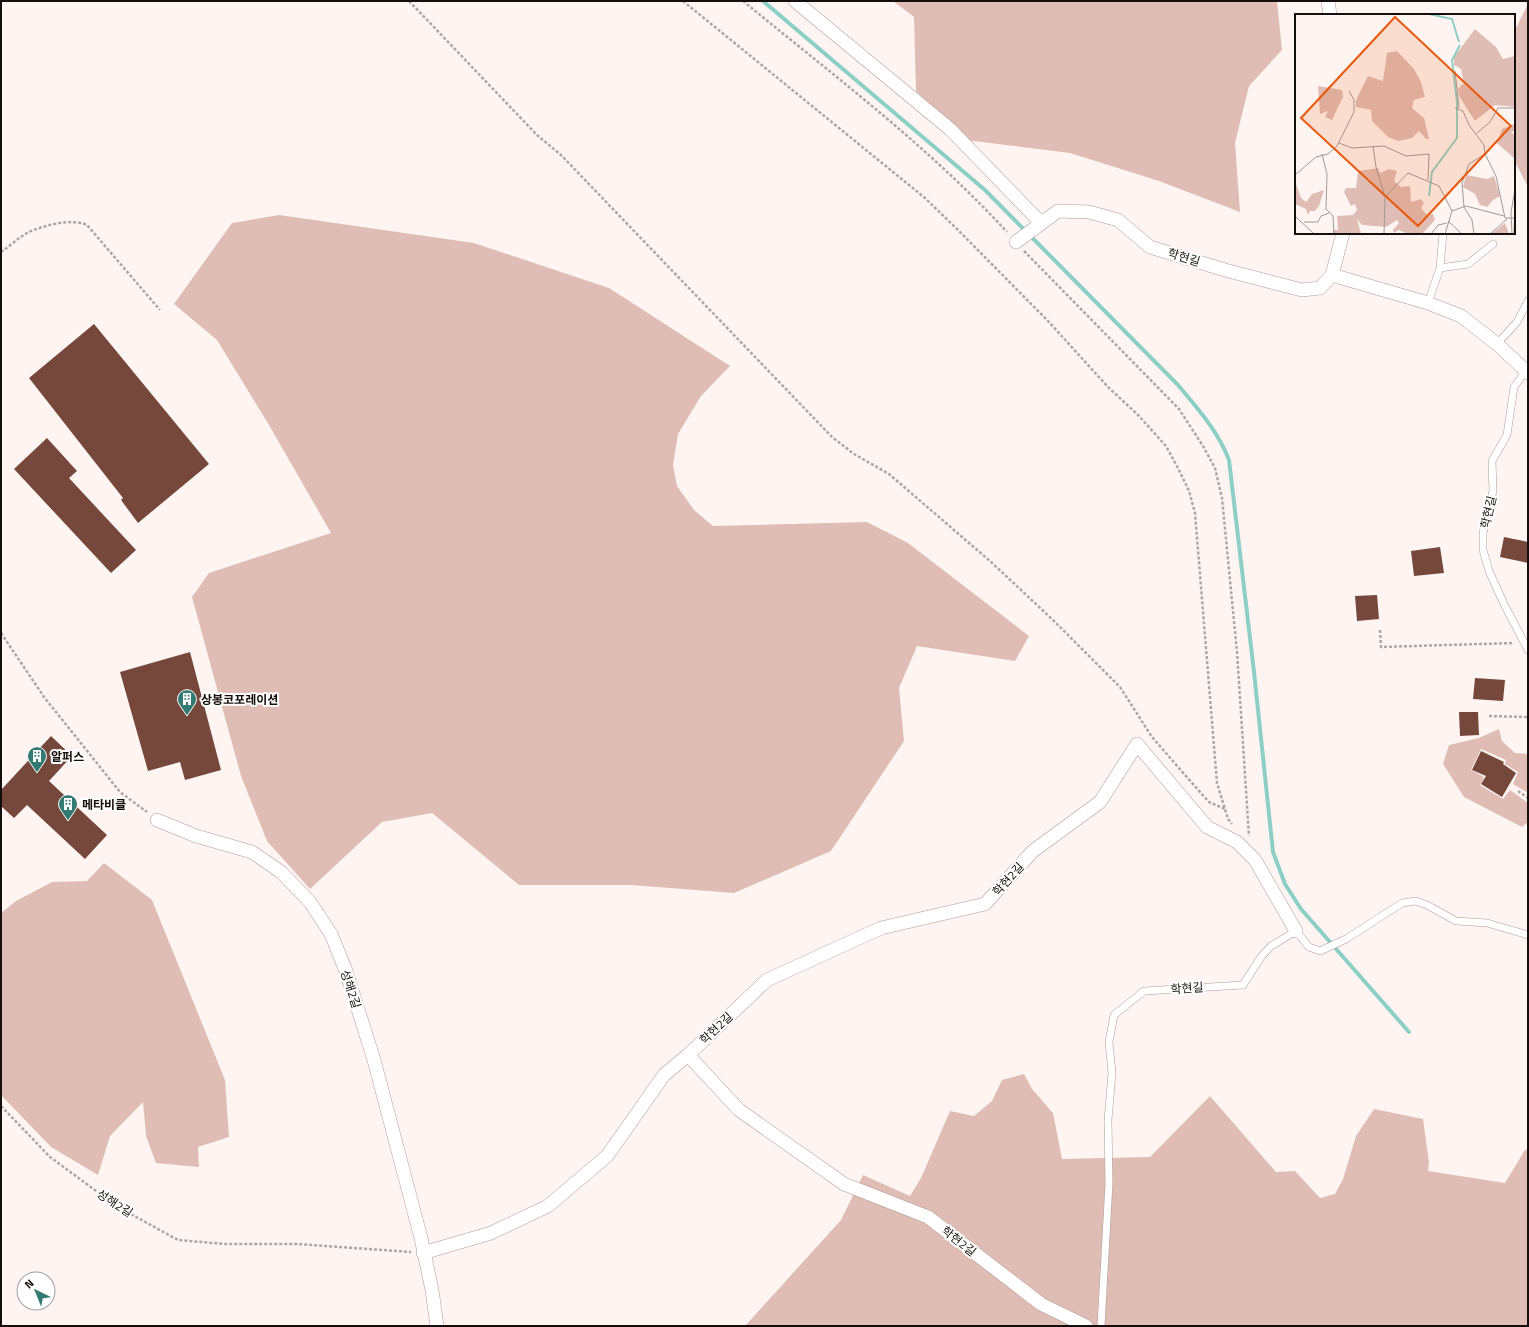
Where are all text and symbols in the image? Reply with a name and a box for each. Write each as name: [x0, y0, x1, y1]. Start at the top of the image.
inset map: [1295, 14, 1515, 234]
street label: 학현길: [1165, 243, 1203, 271]
street label: 학현길: [1475, 494, 1501, 530]
building icon: 상봉코포레이션: [176, 688, 198, 716]
place label: 상봉코포레이션: [201, 690, 278, 709]
building icon: 알퍼스: [26, 745, 48, 773]
place label: 알퍼스: [51, 747, 84, 766]
building icon: 메타비클: [57, 793, 79, 821]
place label: 메타비클: [82, 795, 126, 814]
street label: 학현2길: [988, 858, 1028, 900]
street label: 성해2길: [336, 967, 366, 1011]
street label: 학현길: [1170, 977, 1204, 999]
street label: 학현2길: [695, 1007, 737, 1049]
street label: 성해2길: [93, 1184, 137, 1222]
street label: 학현2길: [937, 1221, 981, 1261]
north arrow: [16, 1271, 56, 1311]
text: N: [21, 1275, 37, 1292]

